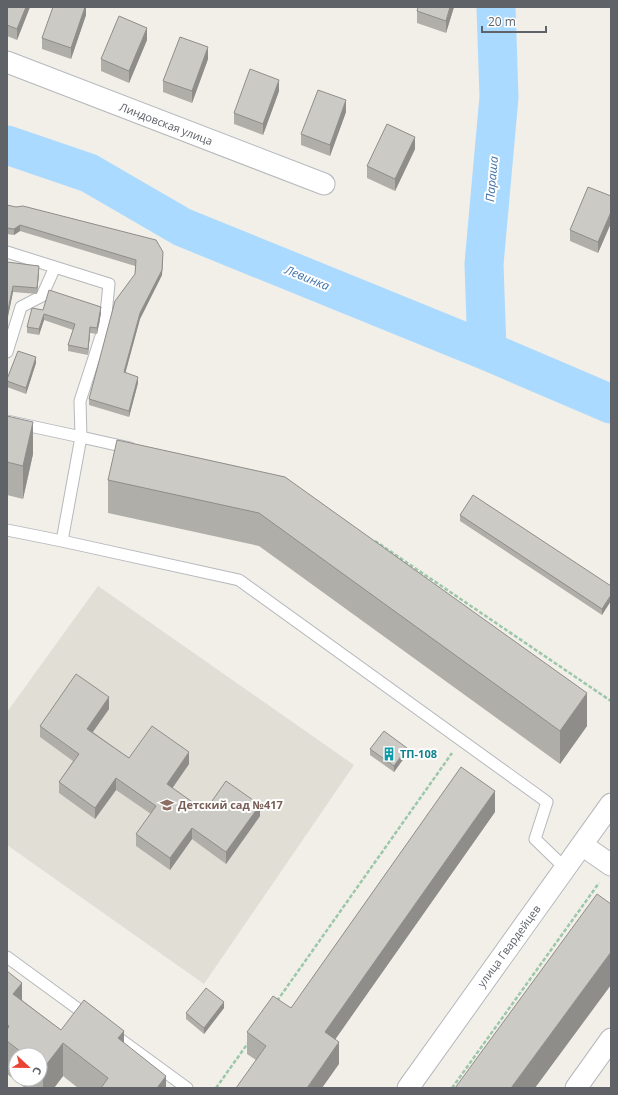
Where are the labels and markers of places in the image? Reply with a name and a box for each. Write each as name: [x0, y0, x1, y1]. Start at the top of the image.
building icon: ТП-108: [381, 746, 397, 762]
place label: ТП-108: [400, 746, 437, 761]
school or university icon: Детский сад №417: [159, 797, 175, 813]
place label: Детский сад №417: [178, 797, 283, 812]

